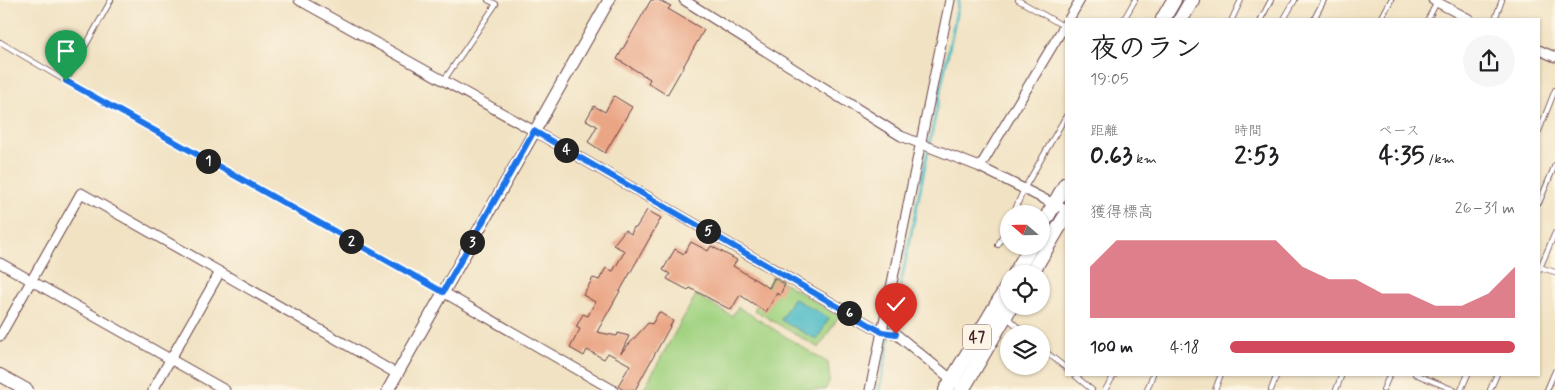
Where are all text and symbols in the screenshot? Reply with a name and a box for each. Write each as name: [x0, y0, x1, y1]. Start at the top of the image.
pin: [45, 30, 87, 81]
text: 夜のラン: [1090, 31, 1202, 68]
button: share: [1463, 35, 1515, 87]
icon: arrive: [52, 37, 80, 65]
text: 19:05: [1090, 69, 1128, 90]
text: 距離: [1090, 122, 1118, 140]
text: 時間: [1234, 122, 1262, 140]
text: ペース: [1379, 122, 1420, 140]
pin: 4: [554, 138, 578, 162]
text: 0.63: [1090, 140, 1133, 173]
text: 2:53: [1234, 140, 1279, 173]
text: 4:35: [1379, 140, 1425, 173]
text: 4: [562, 141, 571, 159]
pin: 1: [196, 148, 220, 174]
text: km: [1133, 150, 1157, 168]
text: /km: [1425, 150, 1455, 168]
text: 1: [205, 152, 212, 170]
text: 26–31 m: [1455, 198, 1515, 219]
text: 獲得標高: [1090, 202, 1154, 223]
north arrow: [1000, 205, 1050, 255]
map controls: [1000, 205, 1050, 375]
pin: 5: [696, 218, 720, 244]
text: 5: [704, 222, 713, 240]
pin: 2: [338, 228, 364, 254]
pin: 3: [460, 230, 484, 254]
text: 2: [348, 232, 355, 250]
text: 3: [469, 233, 476, 251]
button: locate: [1000, 265, 1050, 315]
pin: [875, 283, 917, 334]
icon: check: [882, 290, 910, 318]
pin: 6: [836, 300, 862, 326]
text: 6: [846, 304, 853, 322]
road number: 47: [963, 324, 991, 350]
button: layers: [1000, 325, 1050, 375]
text: 100 m: [1090, 337, 1133, 358]
text: 4:18: [1170, 337, 1200, 358]

